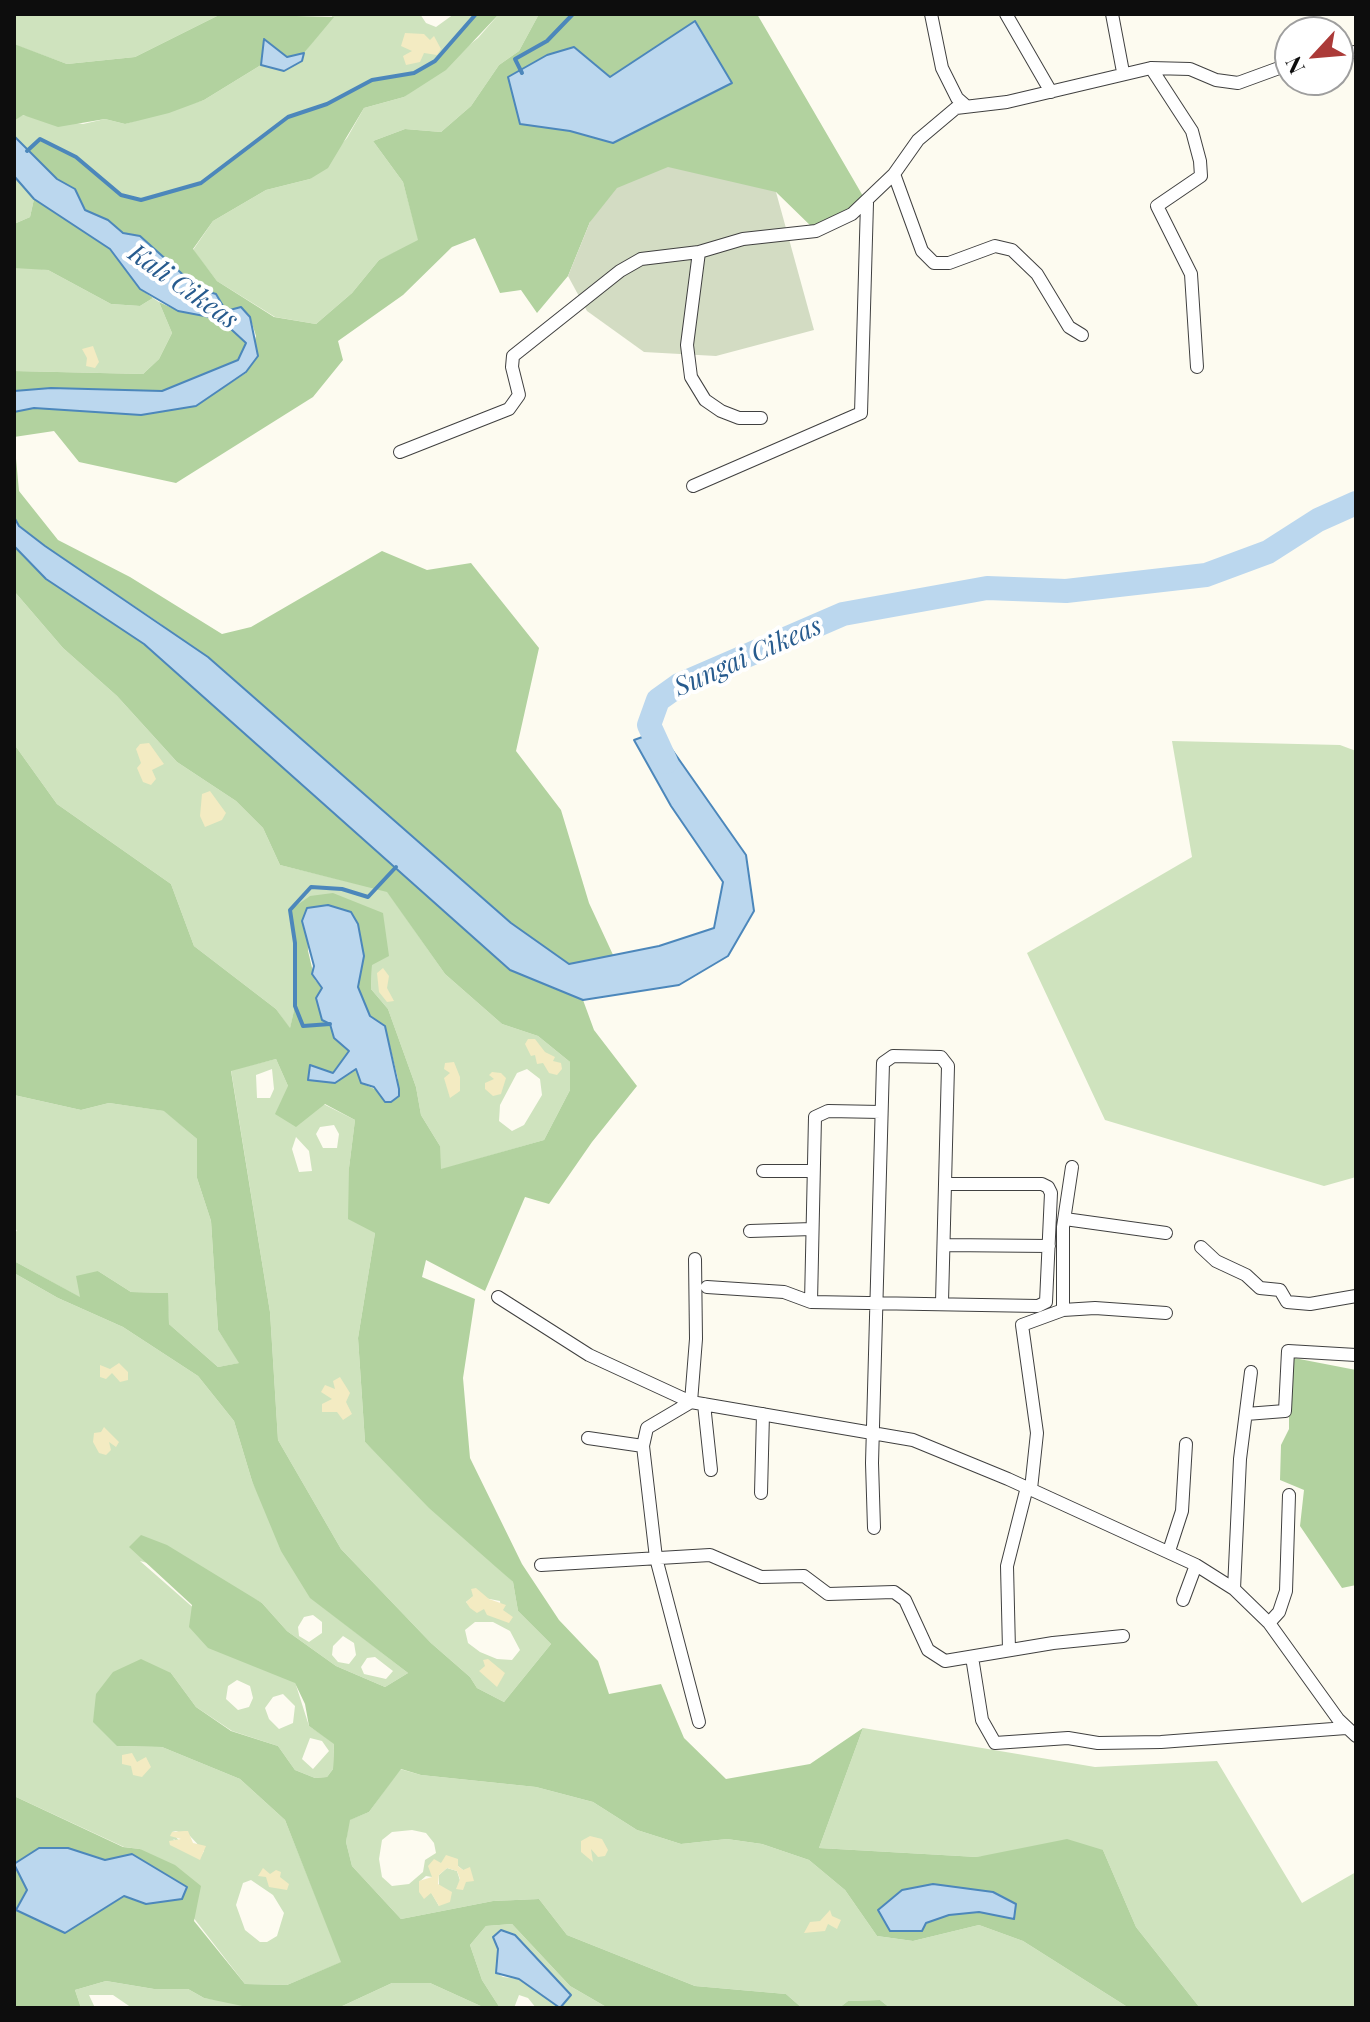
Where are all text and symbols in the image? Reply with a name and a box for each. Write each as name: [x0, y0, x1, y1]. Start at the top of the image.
north arrow: [1274, 16, 1354, 96]
text: N: [1277, 52, 1311, 79]
water label: Kali Cikeas: [122, 238, 244, 336]
water label: Sungai Cikeas: [669, 611, 827, 703]

